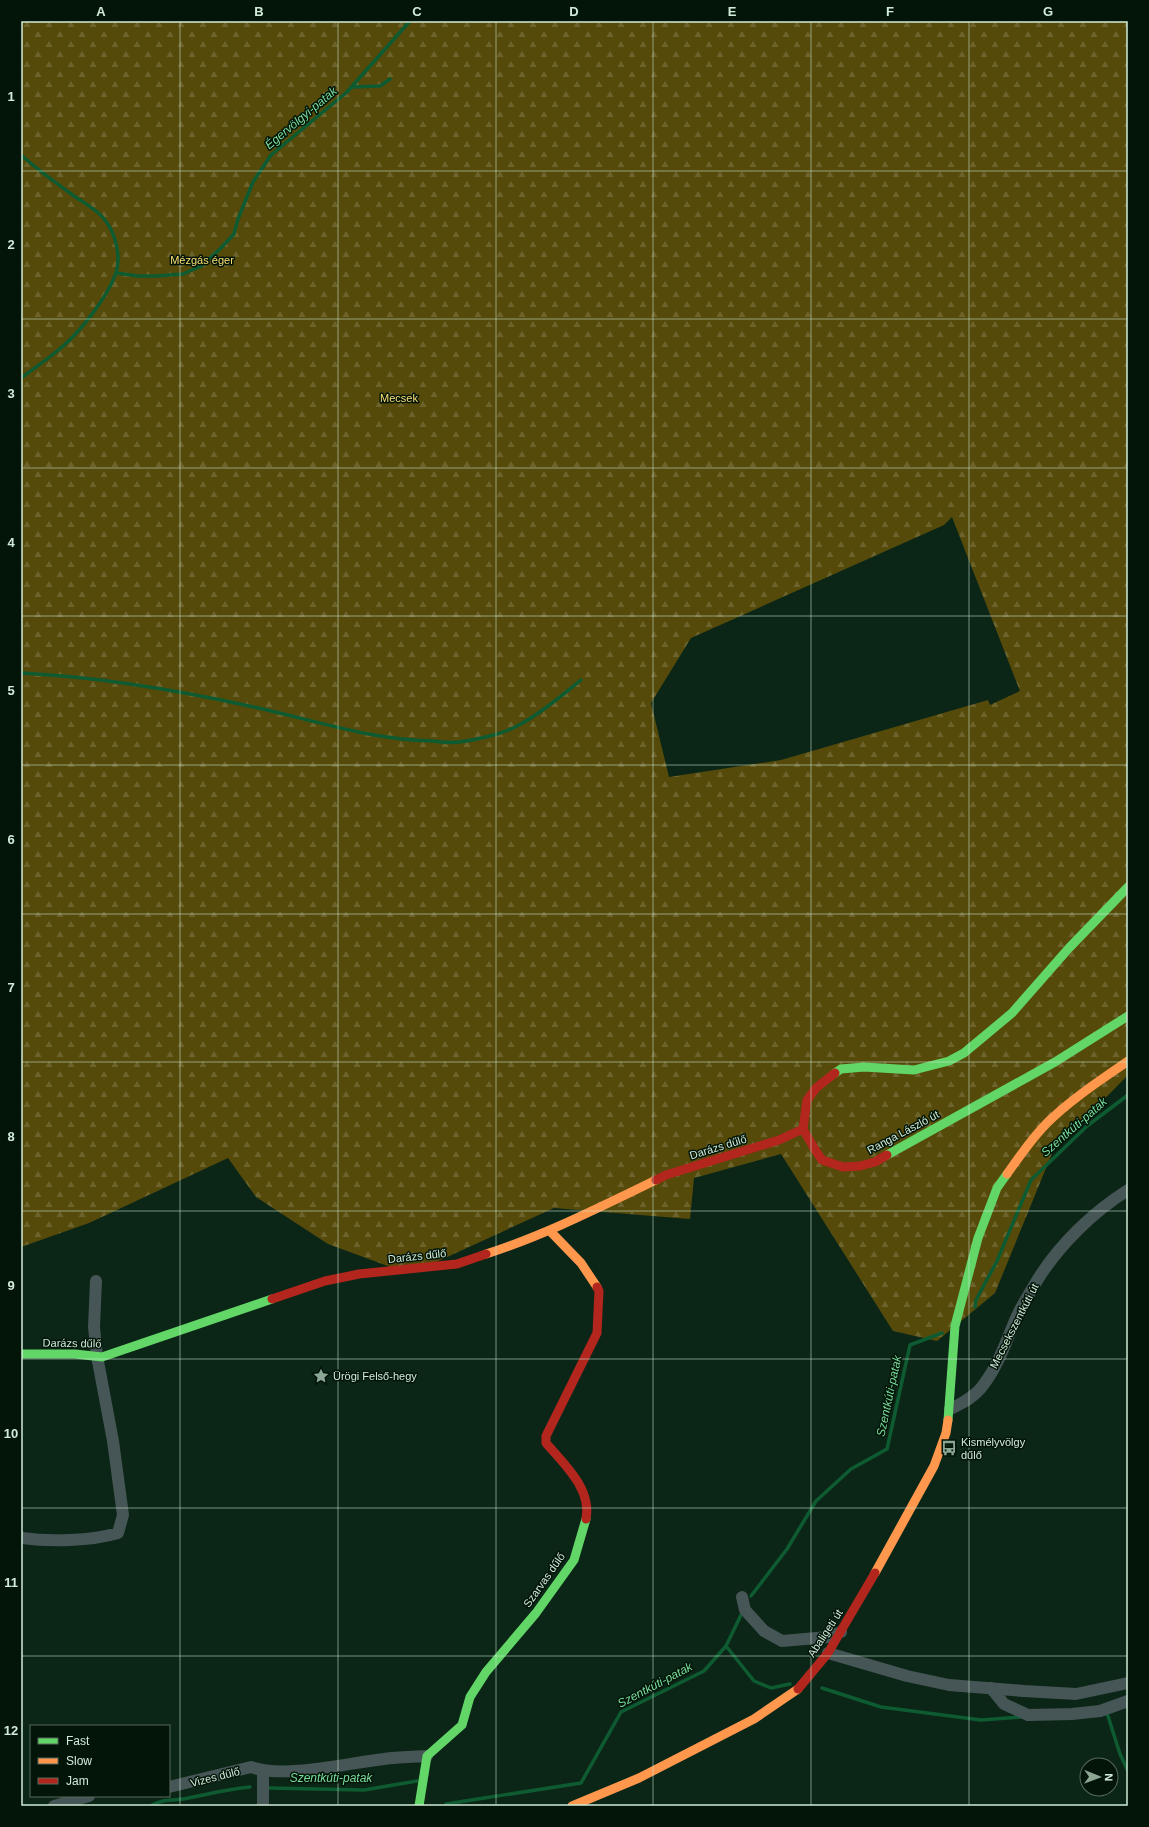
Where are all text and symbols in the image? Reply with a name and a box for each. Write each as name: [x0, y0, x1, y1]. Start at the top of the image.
text: A: [96, 4, 106, 19]
text: B: [254, 4, 264, 19]
text: C: [412, 4, 422, 19]
text: D: [569, 4, 579, 19]
text: E: [728, 4, 737, 19]
text: F: [886, 4, 894, 19]
text: G: [1043, 4, 1053, 19]
water label: Égervölgyi-patak: [262, 83, 340, 152]
text: 1: [7, 89, 15, 104]
text: 2: [7, 237, 15, 252]
park label: Mézgás éger: [170, 254, 234, 266]
text: 3: [7, 386, 15, 401]
park label: Mecsek: [380, 392, 418, 404]
text: 4: [7, 535, 15, 550]
text: 5: [7, 683, 15, 698]
text: 6: [7, 832, 15, 847]
text: 7: [7, 980, 15, 995]
water label: Szentkúti-patak: [1038, 1094, 1111, 1159]
street label: Ranga László út: [865, 1108, 941, 1156]
text: 8: [7, 1129, 15, 1144]
street label: Darázs dűlő: [688, 1133, 748, 1161]
street label: Darázs dűlő: [387, 1247, 447, 1265]
text: 9: [7, 1278, 15, 1293]
street label: Mecsekszentkúti út: [987, 1282, 1041, 1370]
street label: Darázs dűlő: [43, 1336, 101, 1350]
water label: Szentkúti-patak: [874, 1353, 905, 1438]
place icon: Ürögi Felső-hegy: [312, 1367, 330, 1385]
place label: Ürögi Felső-hegy: [333, 1370, 417, 1382]
text: 10: [4, 1426, 18, 1441]
place label: Kismélyvölgy dűlő: [961, 1436, 1026, 1461]
bus stop icon: Kismélyvölgy dűlő: [940, 1439, 958, 1457]
street label: Szarvas dűlő: [521, 1551, 567, 1609]
text: 11: [4, 1575, 18, 1590]
street label: Abaligeti út: [805, 1607, 845, 1659]
water label: Szentkúti-patak: [615, 1659, 696, 1711]
text: 12: [4, 1723, 18, 1738]
legend: [30, 1725, 170, 1797]
text: Fast: [66, 1734, 90, 1748]
text: Slow: [66, 1754, 92, 1768]
north arrow: [1079, 1757, 1119, 1797]
street label: Vizes dűlő: [189, 1765, 241, 1789]
water label: Szentkúti-patak: [290, 1771, 373, 1785]
text: N: [1103, 1773, 1115, 1781]
text: Jam: [66, 1774, 89, 1788]

